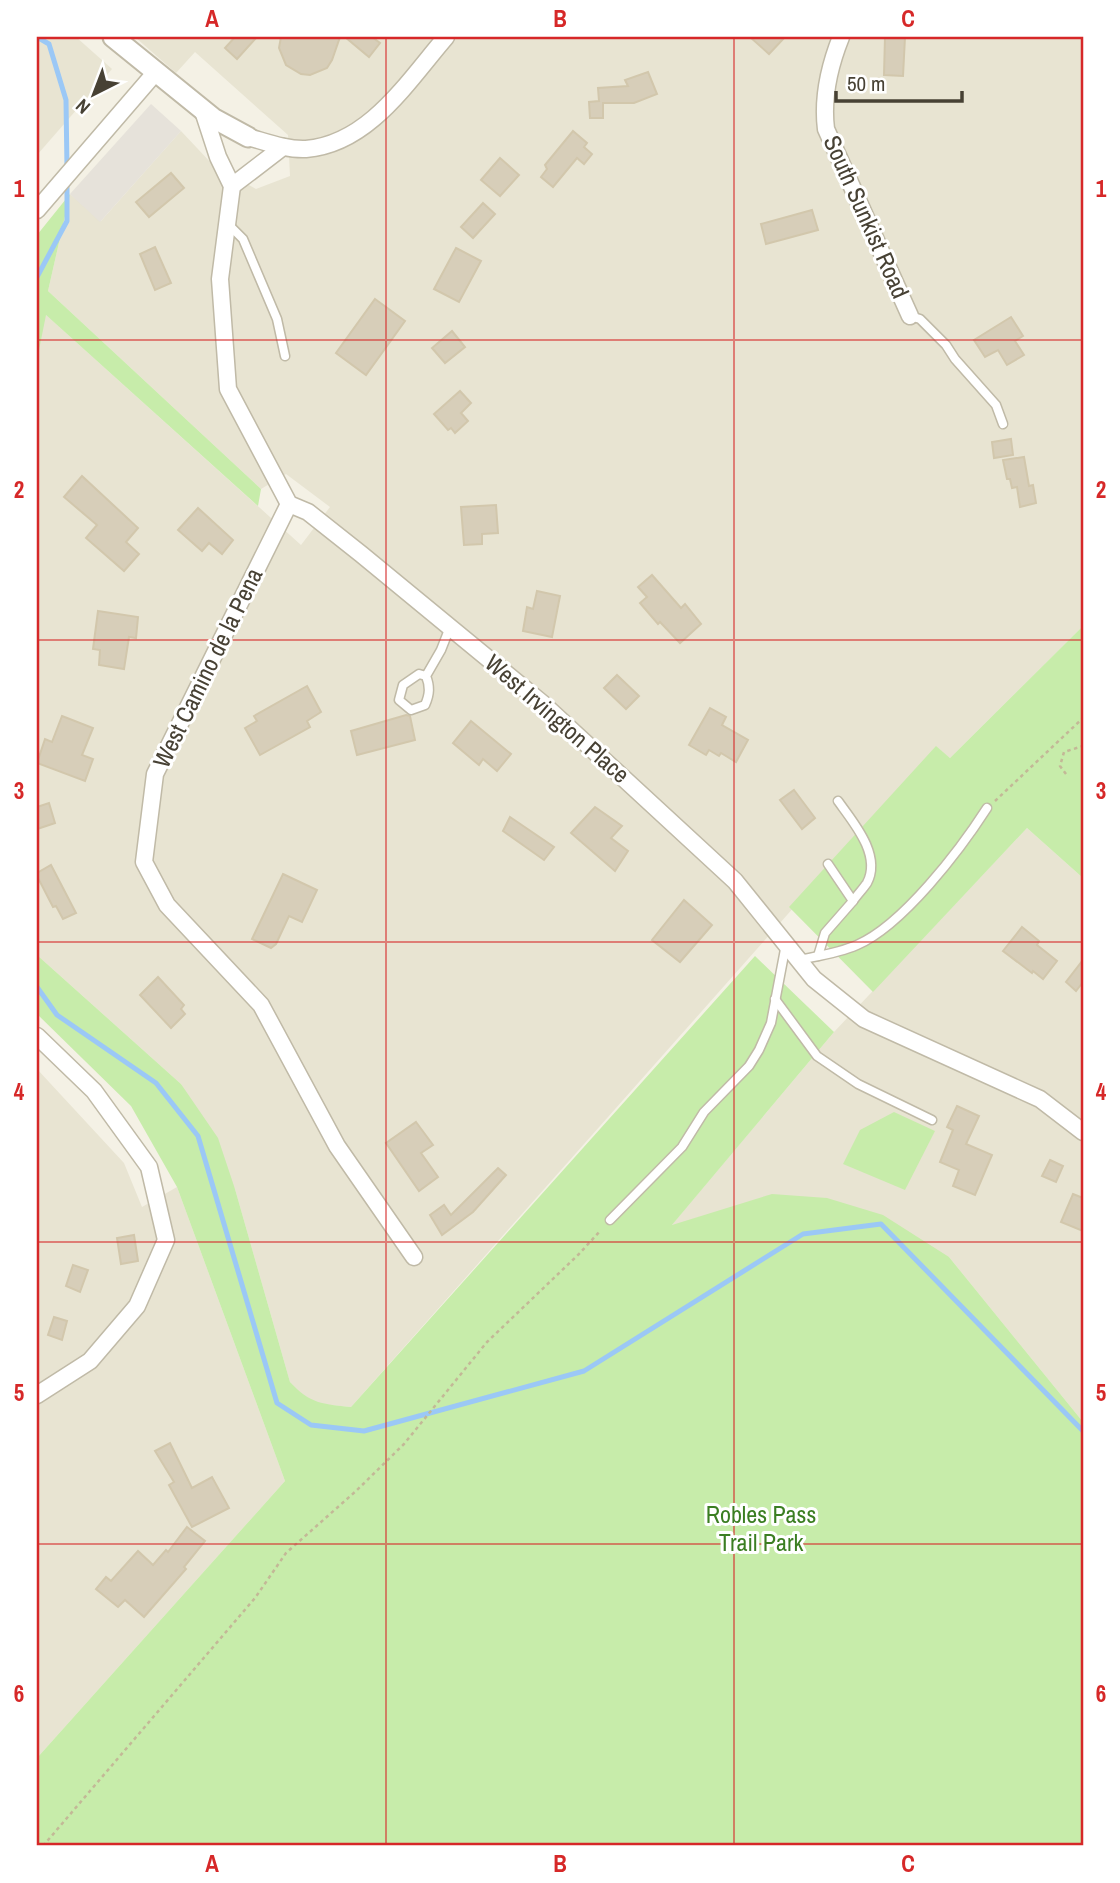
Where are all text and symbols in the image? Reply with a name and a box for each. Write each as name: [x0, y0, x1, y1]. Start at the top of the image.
text: A: [205, 3, 219, 34]
text: B: [553, 3, 567, 34]
text: C: [901, 3, 915, 34]
north arrow: [60, 60, 130, 130]
scale bar: [836, 60, 962, 104]
text: 50 m: [847, 69, 885, 98]
text: N: [70, 93, 96, 120]
street label: South Sunkist Road: [817, 130, 917, 303]
text: 1: [14, 173, 25, 204]
text: 1: [1096, 173, 1107, 204]
text: 2: [14, 474, 24, 505]
text: 2: [1096, 474, 1106, 505]
street label: West Camino de la Pena: [145, 562, 269, 773]
street label: West Irvington Place: [479, 647, 637, 790]
text: 3: [14, 775, 24, 806]
text: 3: [1096, 775, 1106, 806]
text: 4: [14, 1076, 25, 1107]
text: 4: [1096, 1076, 1107, 1107]
text: 5: [14, 1377, 24, 1408]
text: 5: [1096, 1377, 1106, 1408]
park label: Robles Pass Trail Park: [706, 1498, 816, 1558]
text: 6: [14, 1678, 24, 1709]
text: 6: [1096, 1678, 1106, 1709]
text: A: [205, 1848, 219, 1879]
text: B: [553, 1848, 567, 1879]
text: C: [901, 1848, 915, 1879]

